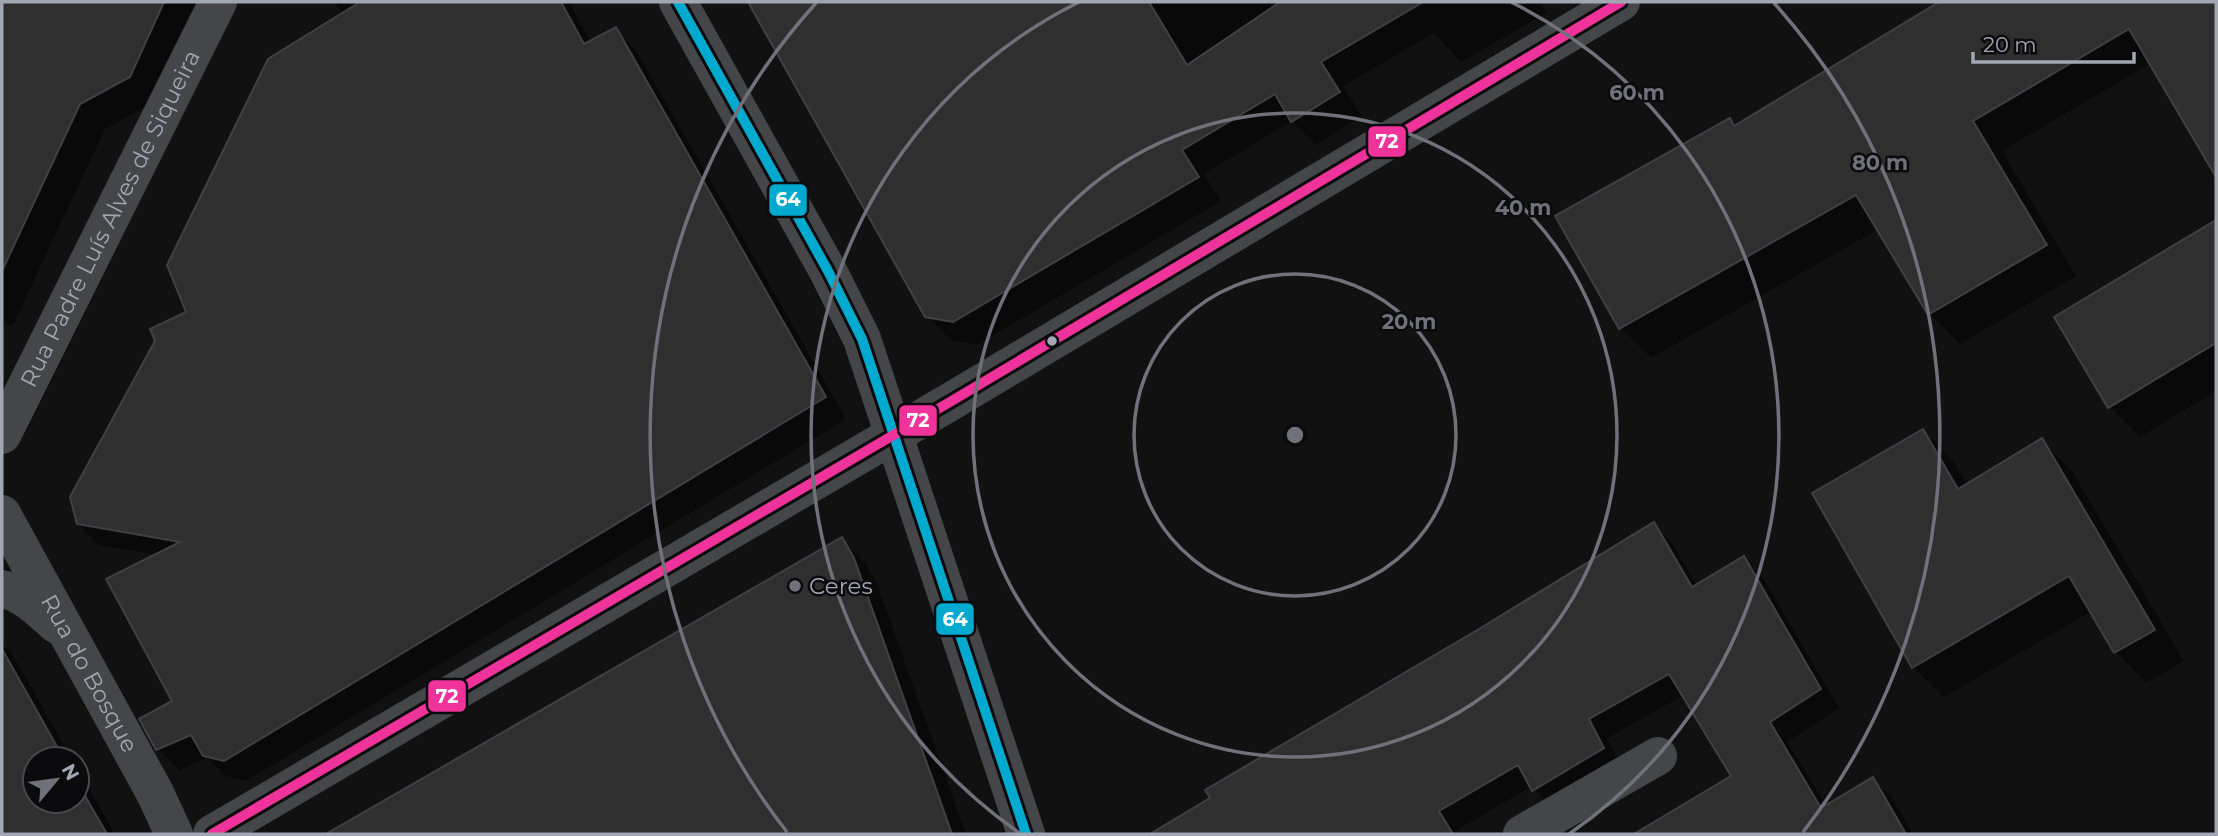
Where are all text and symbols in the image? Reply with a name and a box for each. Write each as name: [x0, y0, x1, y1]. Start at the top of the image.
scale bar: [1973, 21, 2134, 65]
text: 20 m: [1983, 32, 2037, 57]
street label: Rua Padre Luís Alves de Siqueira: [14, 45, 206, 392]
text: 60 m: [1609, 80, 1665, 105]
line badge: 72: [1367, 125, 1407, 158]
text: 72: [1376, 130, 1399, 153]
text: 80 m: [1852, 150, 1908, 175]
line badge: 64: [768, 183, 808, 217]
text: 64: [775, 188, 801, 211]
text: 40 m: [1495, 195, 1551, 220]
text: 20 m: [1382, 309, 1436, 334]
unlabelled marker: [1045, 334, 1059, 348]
line badge: 72: [898, 404, 938, 437]
text: 72: [907, 409, 930, 432]
centre of rings: [1283, 423, 1307, 447]
place label: Ceres: [809, 572, 873, 600]
marker: Ceres: [787, 578, 803, 594]
street label: Rua do Bosque: [35, 590, 144, 757]
line badge: 64: [935, 602, 975, 636]
text: 64: [942, 608, 968, 631]
line badge: 72: [427, 679, 467, 713]
text: 72: [436, 685, 459, 708]
north arrow: [21, 745, 91, 815]
text: N: [57, 760, 84, 784]

